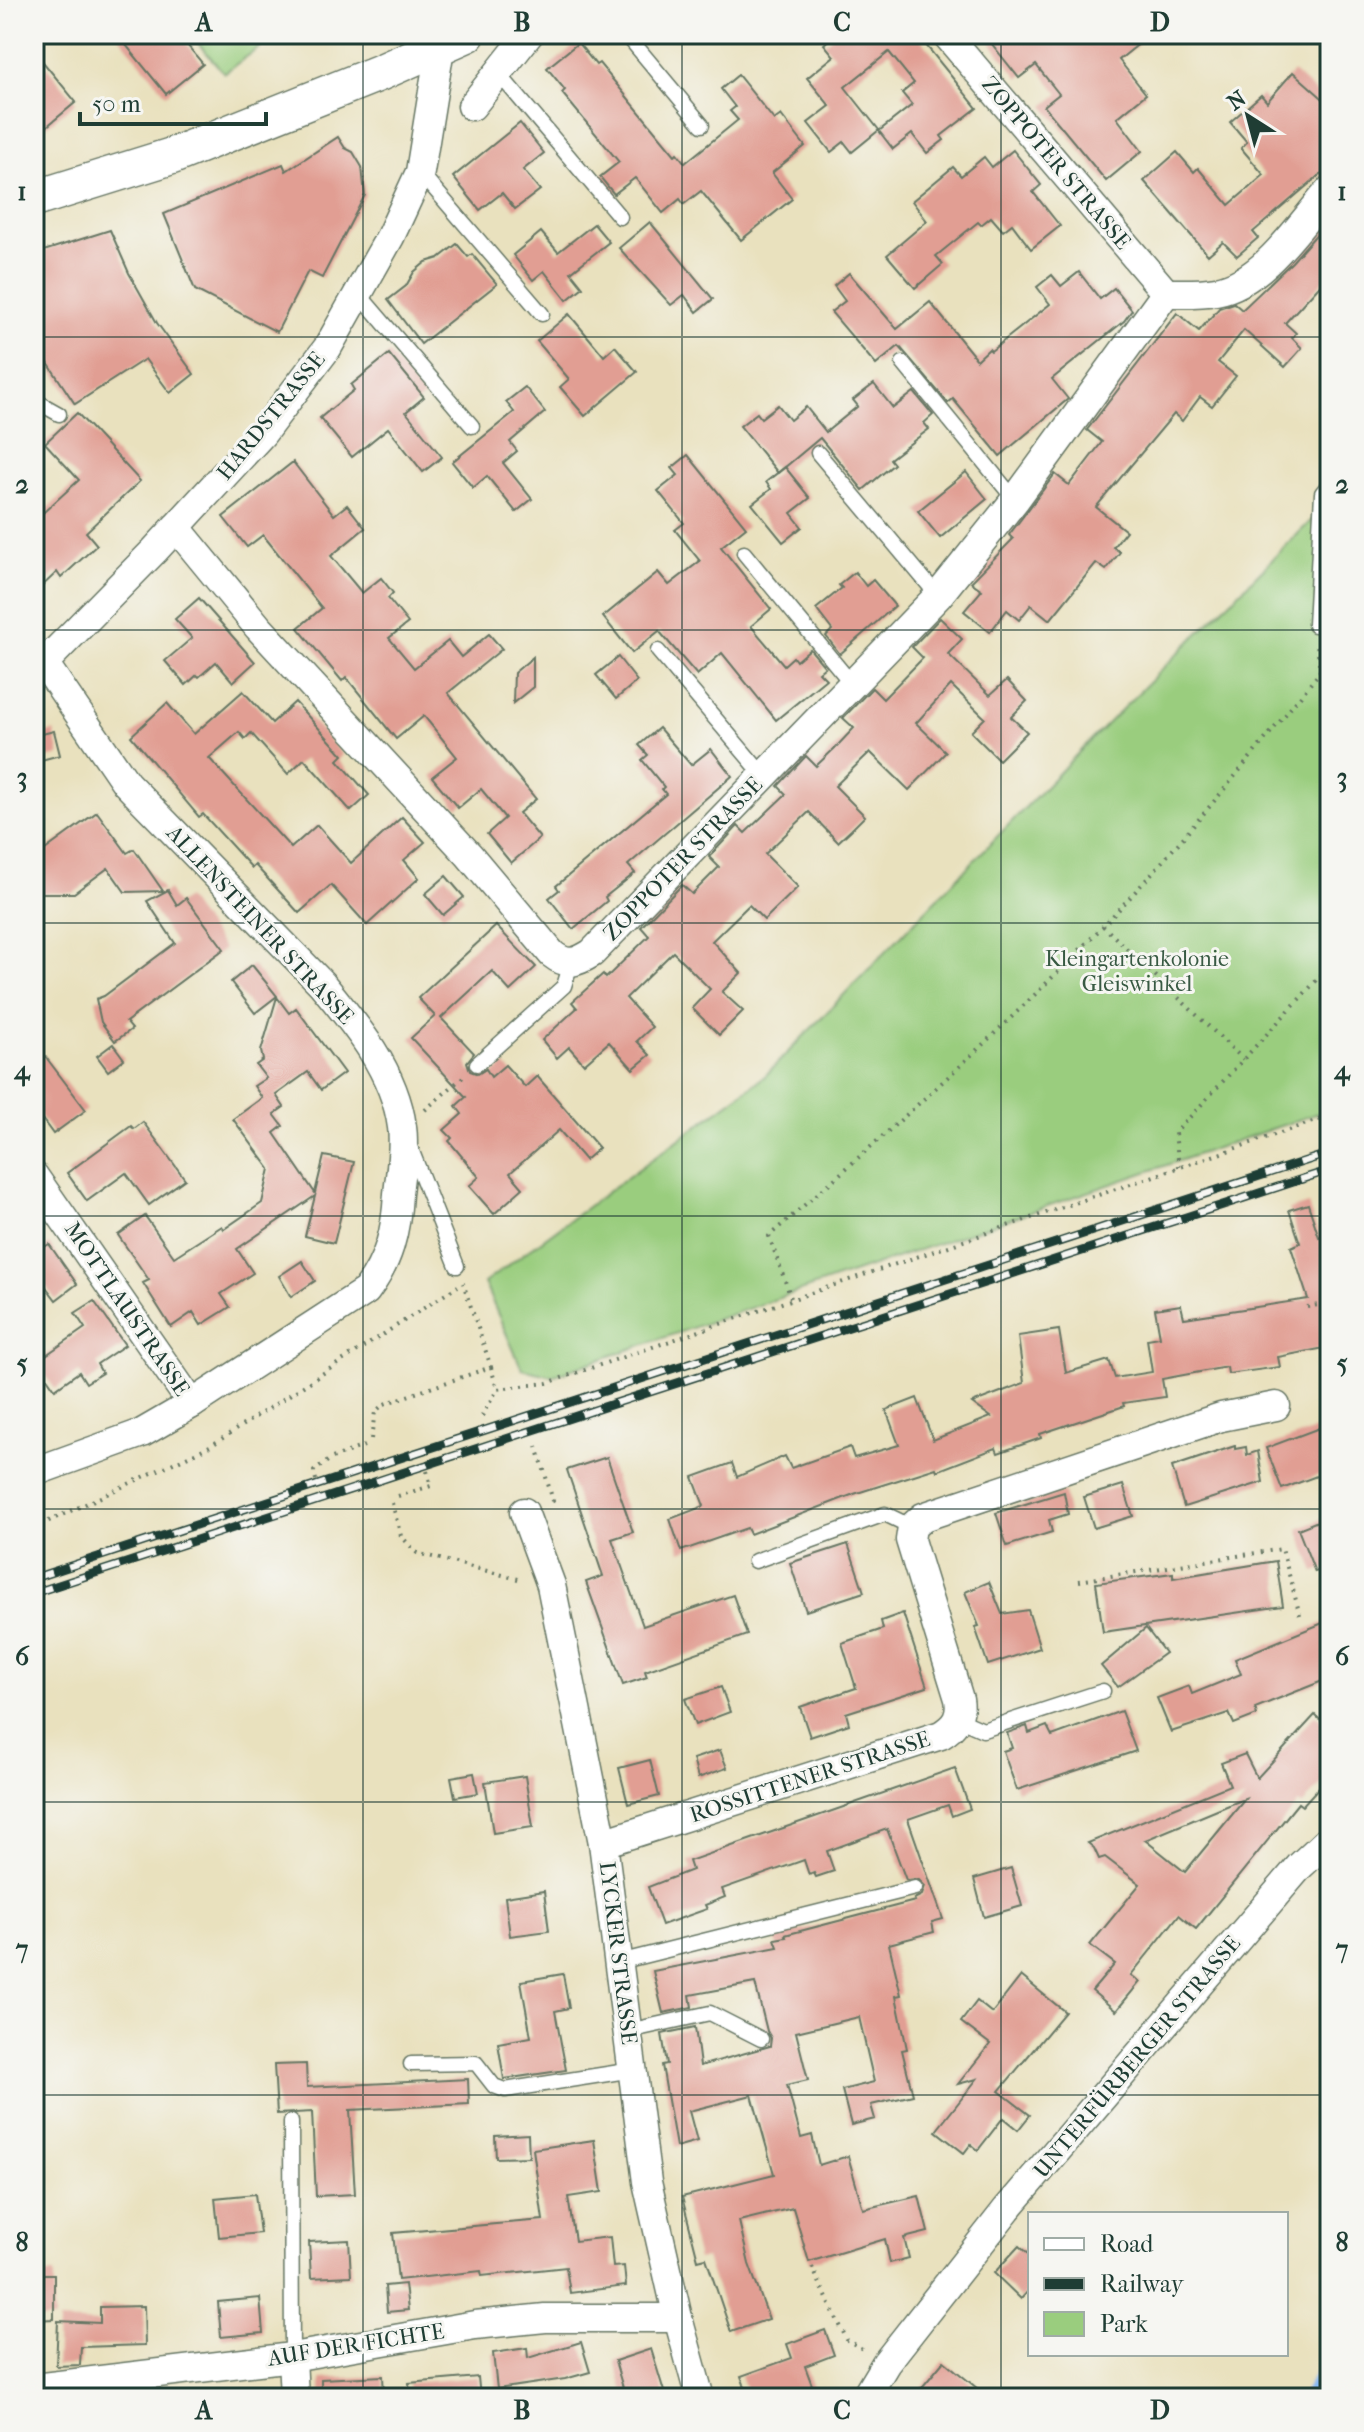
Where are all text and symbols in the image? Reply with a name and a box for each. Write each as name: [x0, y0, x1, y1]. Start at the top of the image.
text: A: [194, 7, 214, 38]
text: B: [514, 7, 531, 38]
text: C: [833, 7, 851, 38]
text: D: [1150, 7, 1170, 38]
street label: ZOPPOTER STRASSE: [976, 71, 1136, 255]
scale bar: [80, 76, 266, 126]
north arrow: [1208, 76, 1288, 156]
text: N: [1222, 85, 1251, 116]
text: 50 m: [92, 90, 141, 118]
text: 1: [17, 176, 27, 207]
text: 1: [1337, 176, 1347, 207]
street label: HARDSTRASSE: [212, 347, 330, 485]
text: 2: [15, 469, 29, 500]
text: 2: [1335, 469, 1349, 500]
text: 3: [17, 762, 27, 793]
text: 3: [1337, 762, 1347, 793]
street label: ZOPPOTER STRASSE: [598, 772, 768, 946]
street label: ALLENSTEINER STRASSE: [160, 819, 359, 1030]
park label: Kleingartenkolonie Gleiswinkel: [1045, 946, 1229, 997]
text: 4: [13, 1055, 31, 1087]
text: 4: [1333, 1055, 1351, 1087]
street label: MOTTLAUSTRASSE: [59, 1217, 195, 1401]
text: 5: [16, 1348, 28, 1379]
text: 5: [1336, 1348, 1348, 1379]
text: 6: [15, 1641, 30, 1672]
text: 6: [1335, 1641, 1350, 1672]
street label: ROSSITTENER STRASSE: [687, 1726, 933, 1828]
street label: LYCKER STRASSE: [594, 1860, 642, 2046]
street label: UNTERFÜRBERGER STRASSE: [1027, 1930, 1246, 2183]
text: 7: [15, 1934, 29, 1965]
text: 7: [1335, 1934, 1349, 1965]
legend: [1028, 2212, 1288, 2356]
text: 8: [15, 2227, 29, 2258]
text: 8: [1335, 2227, 1349, 2258]
text: Road: [1100, 2230, 1154, 2258]
text: Railway: [1100, 2270, 1185, 2298]
text: Park: [1100, 2310, 1148, 2338]
street label: AUF DER FICHTE: [265, 2318, 446, 2372]
text: A: [194, 2395, 214, 2426]
text: B: [514, 2395, 531, 2426]
text: C: [833, 2395, 851, 2426]
text: D: [1150, 2395, 1170, 2426]

